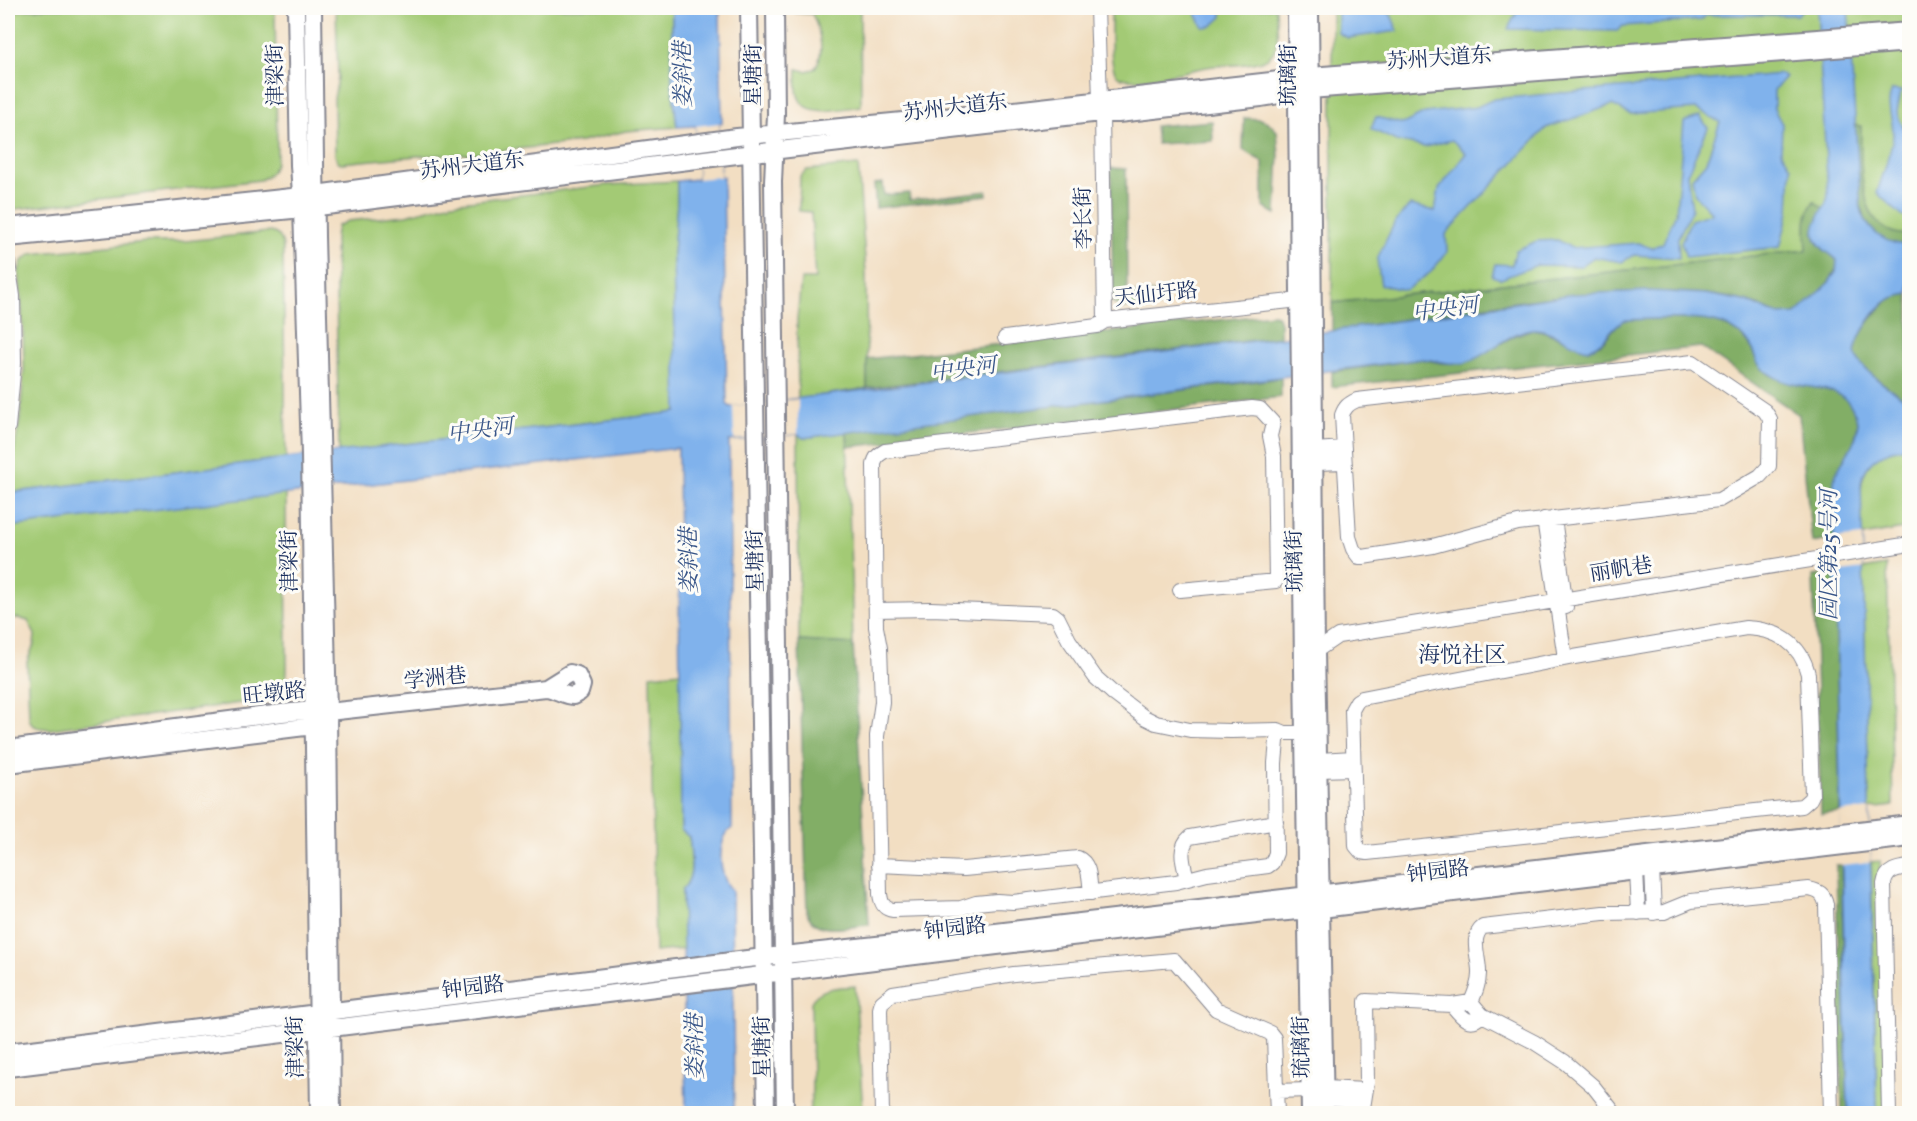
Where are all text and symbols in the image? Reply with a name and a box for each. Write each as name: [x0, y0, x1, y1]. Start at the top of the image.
water label: 娄斜港: [668, 39, 701, 108]
street label: 苏州大道东: [1386, 41, 1492, 78]
street label: 津梁街: [261, 43, 292, 107]
street label: 星塘街: [740, 44, 769, 107]
street label: 琉璃街: [1275, 44, 1304, 107]
street label: 苏州大道东: [901, 88, 1009, 129]
street label: 苏州大道东: [418, 146, 526, 187]
street label: 李长街: [1069, 186, 1100, 250]
street label: 天仙圩路: [1113, 277, 1199, 314]
water label: 中央河: [1411, 291, 1484, 330]
water label: 中央河: [929, 351, 1002, 390]
water label: 中央河: [446, 412, 519, 451]
water label: 园区第25号河: [1815, 486, 1846, 620]
water label: 娄斜港: [674, 525, 707, 594]
street label: 津梁街: [275, 529, 306, 593]
street label: 星塘街: [741, 529, 772, 593]
street label: 琉璃街: [1280, 529, 1311, 593]
street label: 丽帆巷: [1588, 551, 1655, 590]
district label: 海悦社区: [1418, 641, 1506, 672]
street label: 学洲巷: [402, 662, 468, 697]
street label: 旺墩路: [241, 677, 307, 712]
street label: 钟园路: [1405, 854, 1471, 891]
street label: 钟园路: [922, 911, 988, 948]
street label: 钟园路: [440, 970, 506, 1007]
water label: 娄斜港: [680, 1011, 713, 1080]
street label: 津梁街: [281, 1015, 312, 1079]
street label: 星塘街: [748, 1015, 779, 1079]
street label: 琉璃街: [1287, 1015, 1318, 1079]

